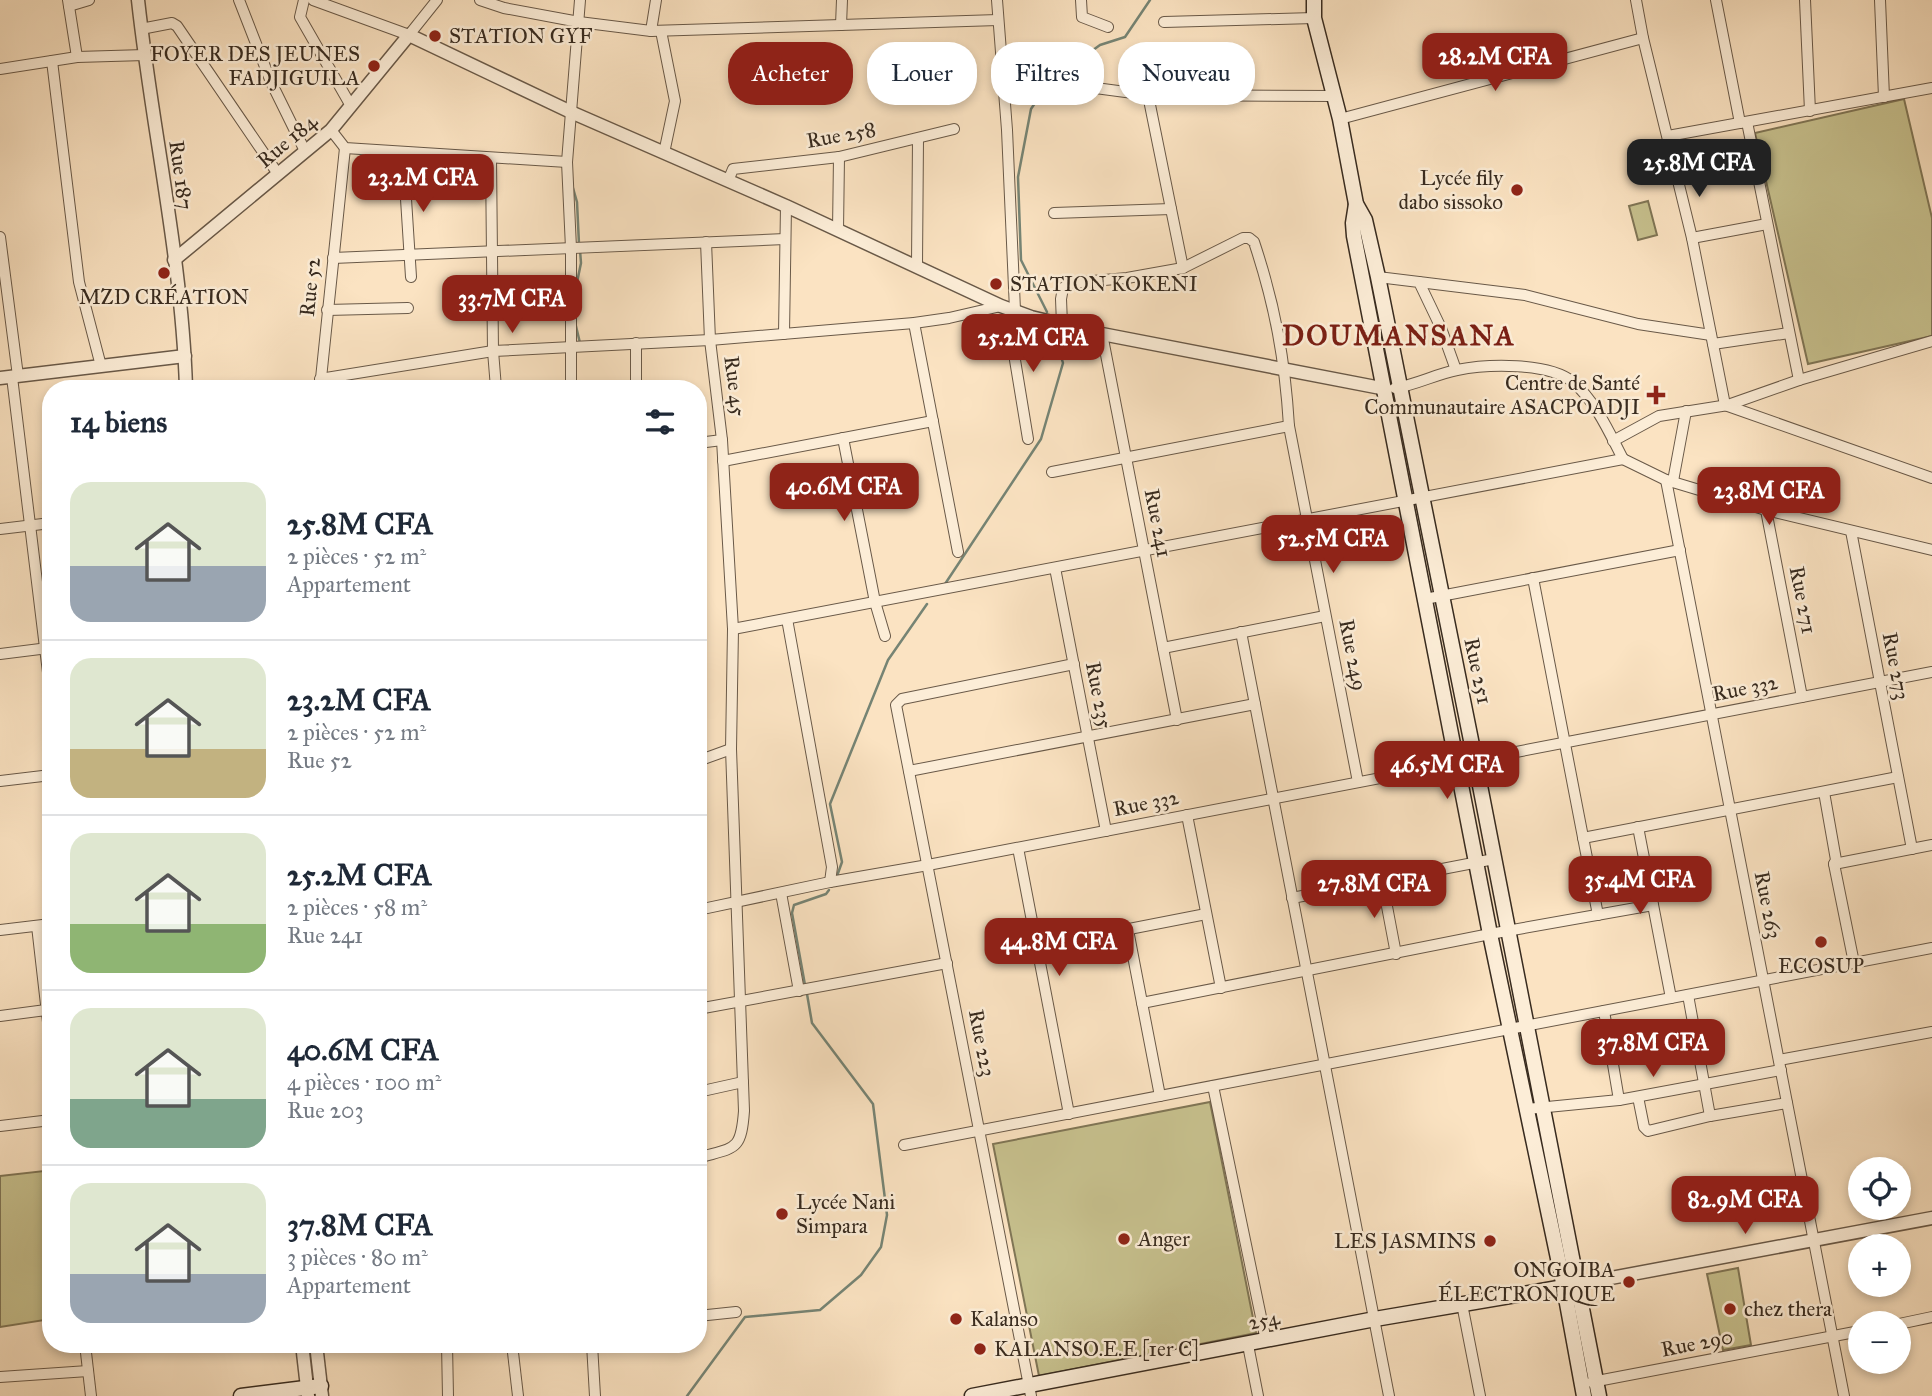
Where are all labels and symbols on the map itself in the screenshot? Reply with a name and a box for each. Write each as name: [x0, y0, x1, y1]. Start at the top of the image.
place label: STATION GYF: [449, 23, 593, 49]
marker: STATION GYF: [427, 28, 443, 44]
pin: 28.2M CFA: [1415, 34, 1575, 93]
place label: FOYER DES JEUNES FADJIGUILA: [150, 41, 360, 91]
marker: FOYER DES JEUNES FADJIGUILA: [366, 58, 382, 74]
street label: Rue 184: [252, 108, 323, 174]
street label: Rue 258: [804, 116, 878, 154]
street label: Rue 187: [163, 139, 199, 211]
pin: 25.8M CFA: [1619, 140, 1779, 199]
pin: 23.2M CFA: [343, 154, 503, 214]
place label: Lycée fily dabo sissoko: [1398, 165, 1504, 215]
marker: Lycée fily dabo sissoko: [1509, 182, 1525, 198]
street label: Rue 52: [294, 256, 326, 318]
marker: MZD CRÉATION: [156, 265, 172, 281]
place label: STATION KOKENI: [1010, 271, 1198, 297]
pin: 33.7M CFA: [432, 276, 592, 335]
marker: STATION KOKENI: [988, 276, 1004, 292]
place label: MZD CRÉATION: [79, 283, 249, 310]
pin: 25.2M CFA: [953, 314, 1113, 374]
district label: DOUMANSANA: [1282, 318, 1516, 353]
street label: Rue 45: [718, 354, 752, 418]
place label: Centre de Santé Communautaire ASACPOADJI: [1364, 370, 1640, 420]
marker: Centre de Santé Communautaire ASACPOADJI: [1646, 385, 1666, 405]
pin: 40.6M CFA: [764, 463, 924, 523]
pin: 23.8M CFA: [1689, 468, 1849, 527]
street label: Rue 241: [1139, 486, 1177, 560]
pin: 52.5M CFA: [1253, 516, 1413, 575]
street label: Rue 271: [1784, 564, 1822, 636]
street label: Rue 249: [1333, 617, 1373, 693]
street label: Rue 273: [1877, 630, 1915, 702]
street label: Rue 251: [1458, 635, 1498, 707]
street label: Rue 235: [1080, 659, 1118, 731]
street label: Rue 332: [1710, 669, 1781, 707]
pin: 46.5M CFA: [1367, 742, 1527, 801]
street label: Rue 332: [1111, 784, 1182, 822]
pin: 35.4M CFA: [1560, 856, 1720, 916]
pin: 27.8M CFA: [1294, 860, 1454, 920]
street label: Rue 263: [1749, 869, 1787, 941]
pin: 44.8M CFA: [979, 918, 1139, 978]
marker: ECOSUP: [1813, 934, 1829, 950]
place label: ECOSUP: [1778, 953, 1864, 979]
street label: Rue 223: [963, 1007, 1001, 1079]
pin: 37.8M CFA: [1573, 1020, 1733, 1079]
pin: 82.9M CFA: [1665, 1176, 1825, 1236]
place label: Lycée Nani Simpara: [796, 1189, 895, 1239]
marker: Lycée Nani Simpara: [774, 1206, 790, 1222]
place label: Anger: [1137, 1226, 1190, 1252]
place label: LES JASMINS: [1334, 1228, 1476, 1254]
marker: Anger: [1116, 1231, 1132, 1247]
marker: LES JASMINS: [1482, 1233, 1498, 1249]
place label: ONGOIBA ÉLECTRONIQUE: [1438, 1257, 1615, 1307]
marker: ONGOIBA ÉLECTRONIQUE: [1621, 1274, 1637, 1290]
place label: chez thera: [1744, 1296, 1832, 1322]
marker: chez thera: [1722, 1301, 1738, 1317]
street label: 254: [1246, 1304, 1283, 1336]
place label: Kalanso: [970, 1306, 1038, 1332]
marker: Kalanso: [948, 1311, 964, 1327]
street label: Rue 290: [1659, 1323, 1735, 1363]
place label: KALANSO.E.E [1er C]: [994, 1336, 1199, 1362]
marker: KALANSO.E.E [1er C]: [972, 1341, 988, 1357]

